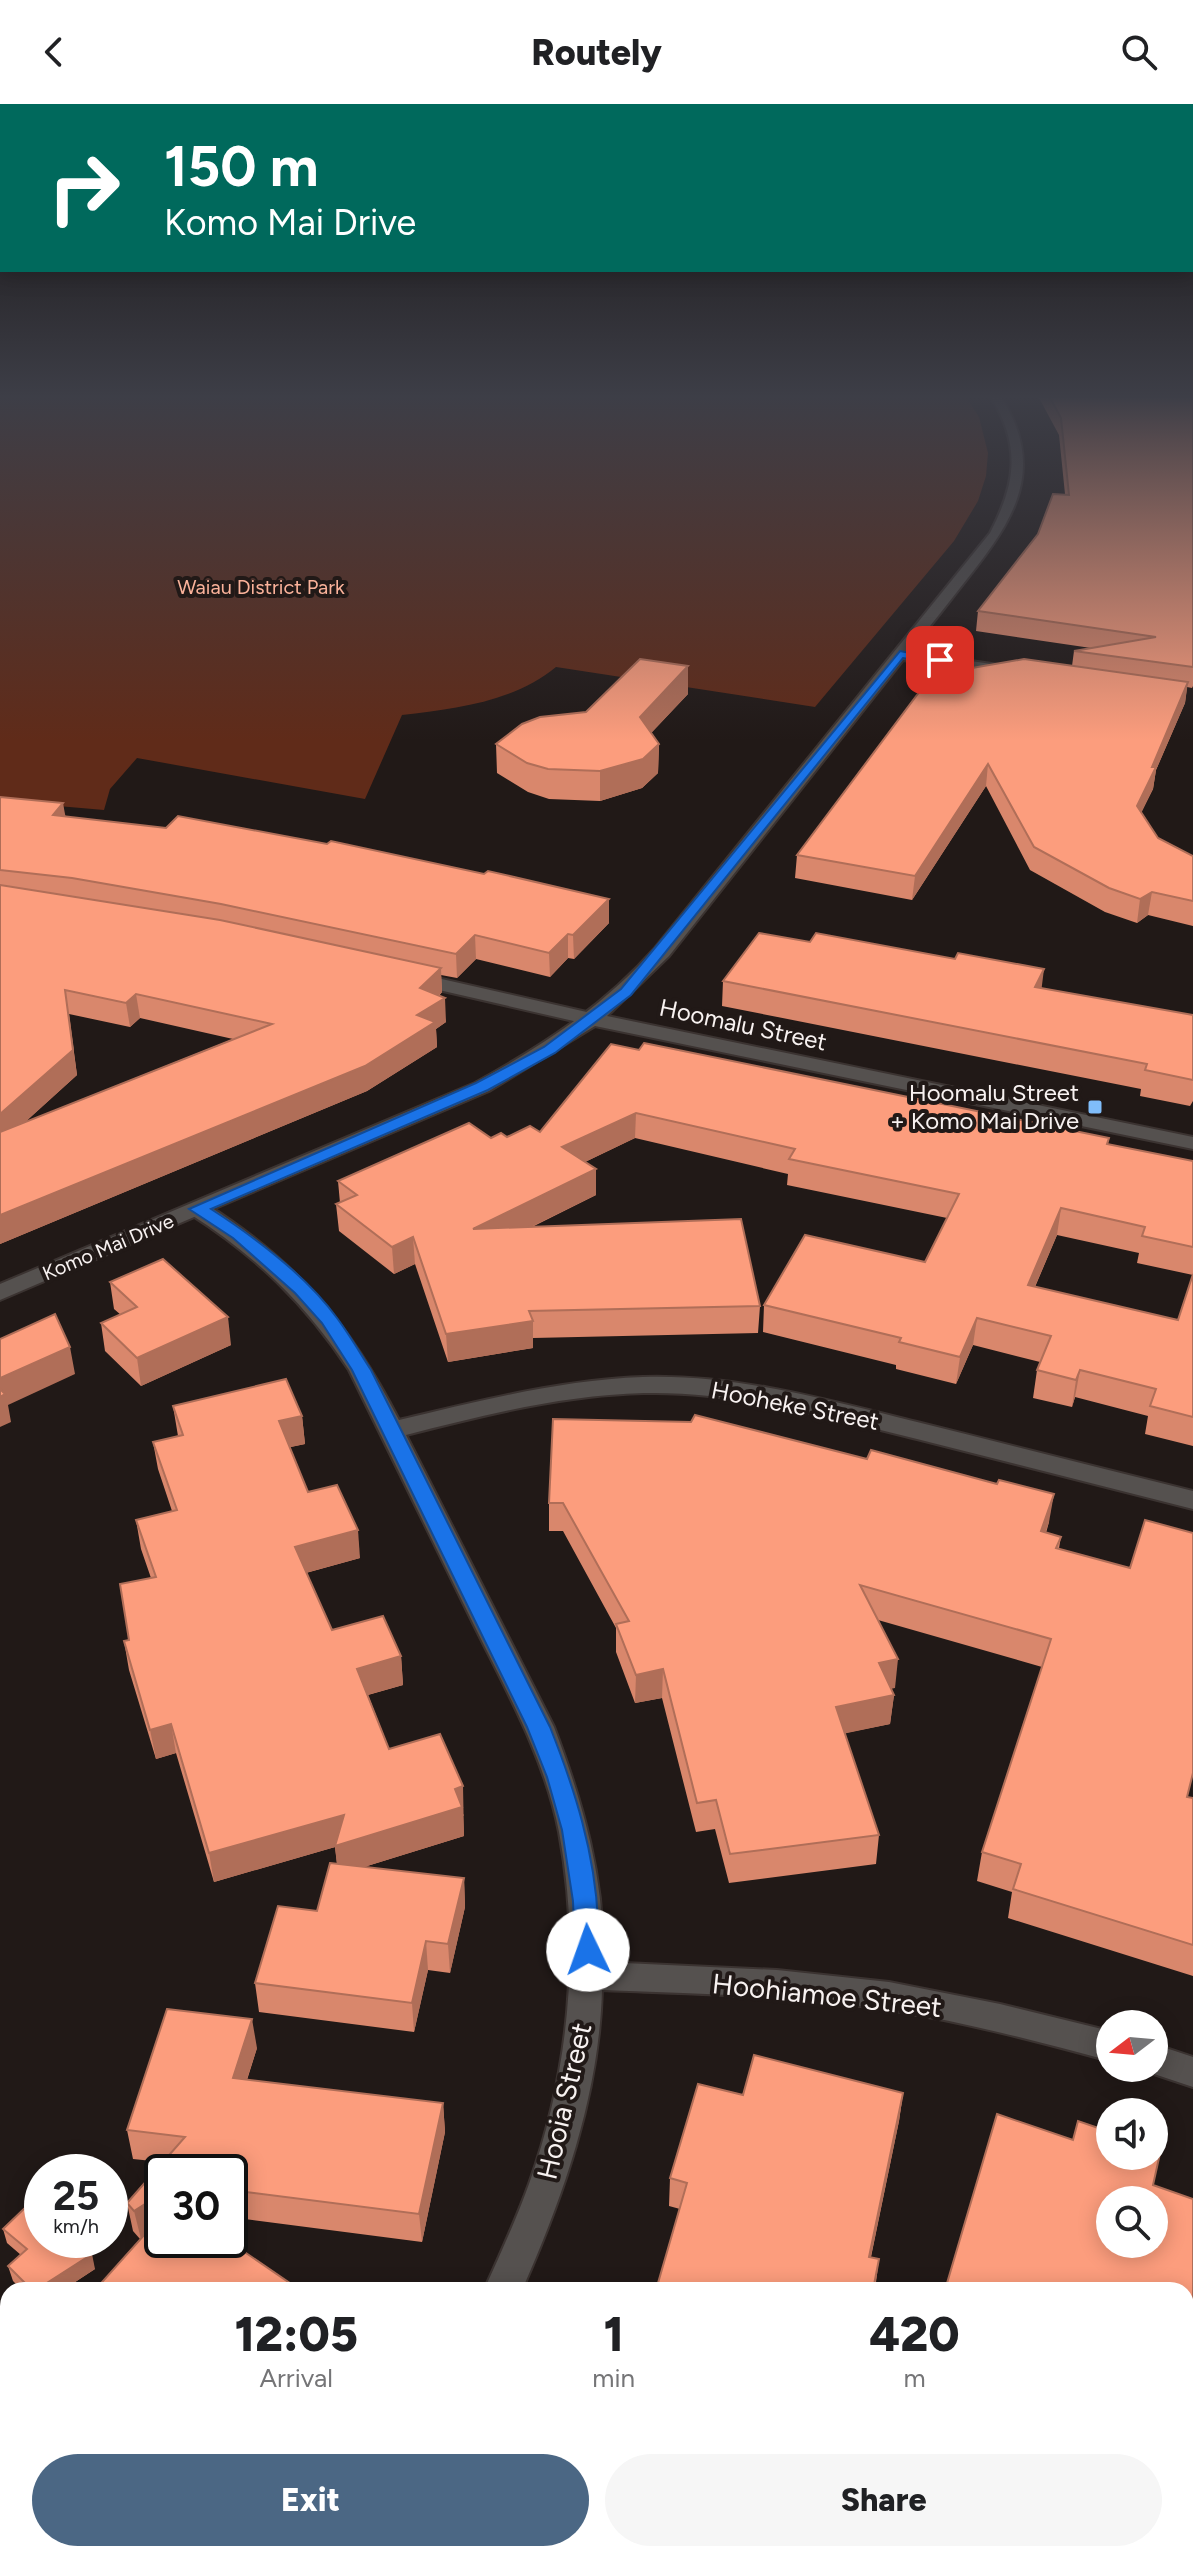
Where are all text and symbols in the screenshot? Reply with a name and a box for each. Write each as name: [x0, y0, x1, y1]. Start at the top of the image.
icon: back: [32, 30, 76, 74]
icon: search: [1117, 30, 1161, 74]
text: Routely: [531, 31, 662, 74]
text: 150 m: [164, 133, 319, 200]
icon: right: [32, 136, 136, 240]
text: Komo Mai Drive: [164, 201, 416, 244]
park label: Waiau District Park: [177, 575, 345, 599]
pin: [906, 626, 974, 694]
icon: arrive: [918, 638, 962, 682]
street label: Hoomalu Street: [657, 993, 829, 1056]
place label: Hoomalu Street + Komo Mai Drive: [890, 1078, 1079, 1135]
marker: Hoomalu Street + Komo Mai Drive: [1086, 1098, 1104, 1116]
street label: Komo Mai Drive: [39, 1209, 177, 1285]
street label: Hooheke Street: [709, 1375, 881, 1436]
position arrow: [546, 1908, 630, 1992]
street label: Hoohiamoe Street: [711, 1966, 943, 2024]
north arrow: [1096, 2010, 1168, 2082]
map controls: [1096, 2010, 1168, 2258]
street label: Hooia Street: [529, 2019, 599, 2183]
button: sound: [1096, 2098, 1168, 2170]
speed limit sign: 30: [144, 2154, 248, 2258]
text: 25: [53, 2172, 99, 2220]
button: search: [1096, 2186, 1168, 2258]
text: km/h: [53, 2214, 99, 2238]
text: 12:05: [234, 2305, 358, 2363]
text: 1: [603, 2305, 624, 2363]
text: 420: [869, 2305, 960, 2363]
text: Arrival: [259, 2362, 333, 2394]
text: min: [592, 2362, 635, 2394]
text: m: [903, 2362, 926, 2394]
button: Exit: [32, 2454, 589, 2546]
button: Share: [605, 2454, 1162, 2546]

